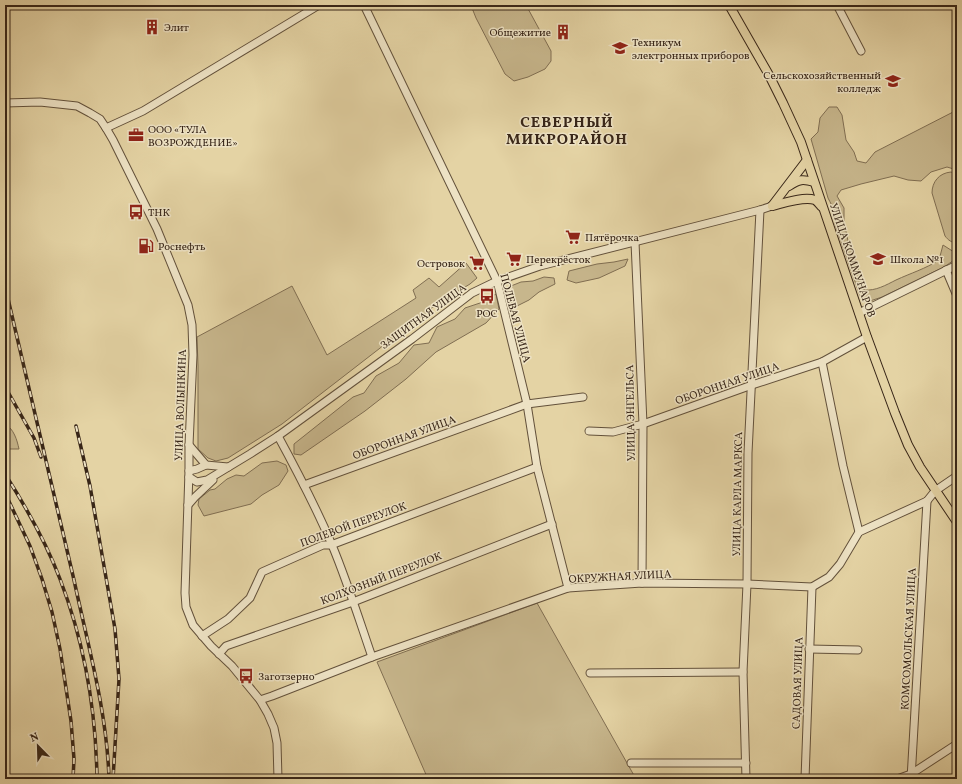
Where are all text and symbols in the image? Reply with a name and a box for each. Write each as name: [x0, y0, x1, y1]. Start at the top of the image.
building icon: Элит: [143, 18, 161, 36]
place label: Элит: [164, 21, 189, 36]
building icon: Общежитие: [554, 23, 572, 41]
place label: Общежитие: [490, 26, 551, 41]
place label: Техникум электронных приборов: [632, 36, 750, 64]
school or university icon: Техникум электронных приборов: [611, 39, 629, 57]
place label: Сельскохозяйственный колледж: [763, 69, 881, 97]
school or university icon: Сельскохозяйственный колледж: [884, 72, 902, 90]
district label: СЕВЕРНЫЙ МИКРОРАЙОН: [506, 113, 628, 151]
place label: ООО «ТУЛА ВОЗРОЖДЕНИЕ»: [148, 123, 238, 151]
office icon: ООО «ТУЛА ВОЗРОЖДЕНИЕ»: [127, 126, 145, 144]
street label: УЛИЦА КОММУНАРОВ: [825, 201, 878, 320]
bus stop icon: ТНК: [127, 203, 145, 221]
place label: ТНК: [148, 206, 170, 221]
supermarket icon: Пятёрочка: [564, 228, 582, 246]
place label: Пятёрочка: [585, 231, 639, 246]
fuel station icon: Роснефть: [137, 237, 155, 255]
place label: Роснефть: [158, 240, 206, 255]
supermarket icon: Перекрёсток: [505, 250, 523, 268]
school or university icon: Школа №1: [869, 250, 887, 268]
place label: Перекрёсток: [526, 253, 591, 268]
place label: Школа №1: [890, 253, 943, 268]
supermarket icon: Островок: [468, 254, 486, 272]
place label: Островок: [417, 257, 465, 272]
street label: ПОЛЕВАЯ УЛИЦА: [495, 272, 534, 365]
street label: ЗАЩИТНАЯ УЛИЦА: [378, 281, 470, 354]
bus stop icon: РОС: [478, 287, 496, 305]
place label: РОС: [476, 307, 498, 322]
street label: УЛИЦА ВОЛЫНКИНА: [172, 349, 191, 461]
street label: ОБОРОННАЯ УЛИЦА: [674, 360, 782, 409]
street label: УЛИЦА ЭНГЕЛЬСА: [623, 364, 640, 461]
street label: ОБОРОННАЯ УЛИЦА: [351, 413, 458, 464]
street label: УЛИЦА КАРЛА МАРКСА: [730, 431, 747, 557]
street label: ПОЛЕВОЙ ПЕРЕУЛОК: [298, 499, 409, 552]
street label: КОЛХОЗНЫЙ ПЕРЕУЛОК: [319, 549, 445, 609]
street label: ОКРУЖНАЯ УЛИЦА: [568, 567, 672, 588]
street label: КОМСОМОЛЬСКАЯ УЛИЦА: [898, 567, 921, 711]
street label: САДОВАЯ УЛИЦА: [789, 636, 808, 729]
bus stop icon: Заготзерно: [237, 667, 255, 685]
place label: Заготзерно: [258, 670, 315, 685]
north arrow: [18, 726, 58, 766]
text: N: [28, 730, 41, 747]

